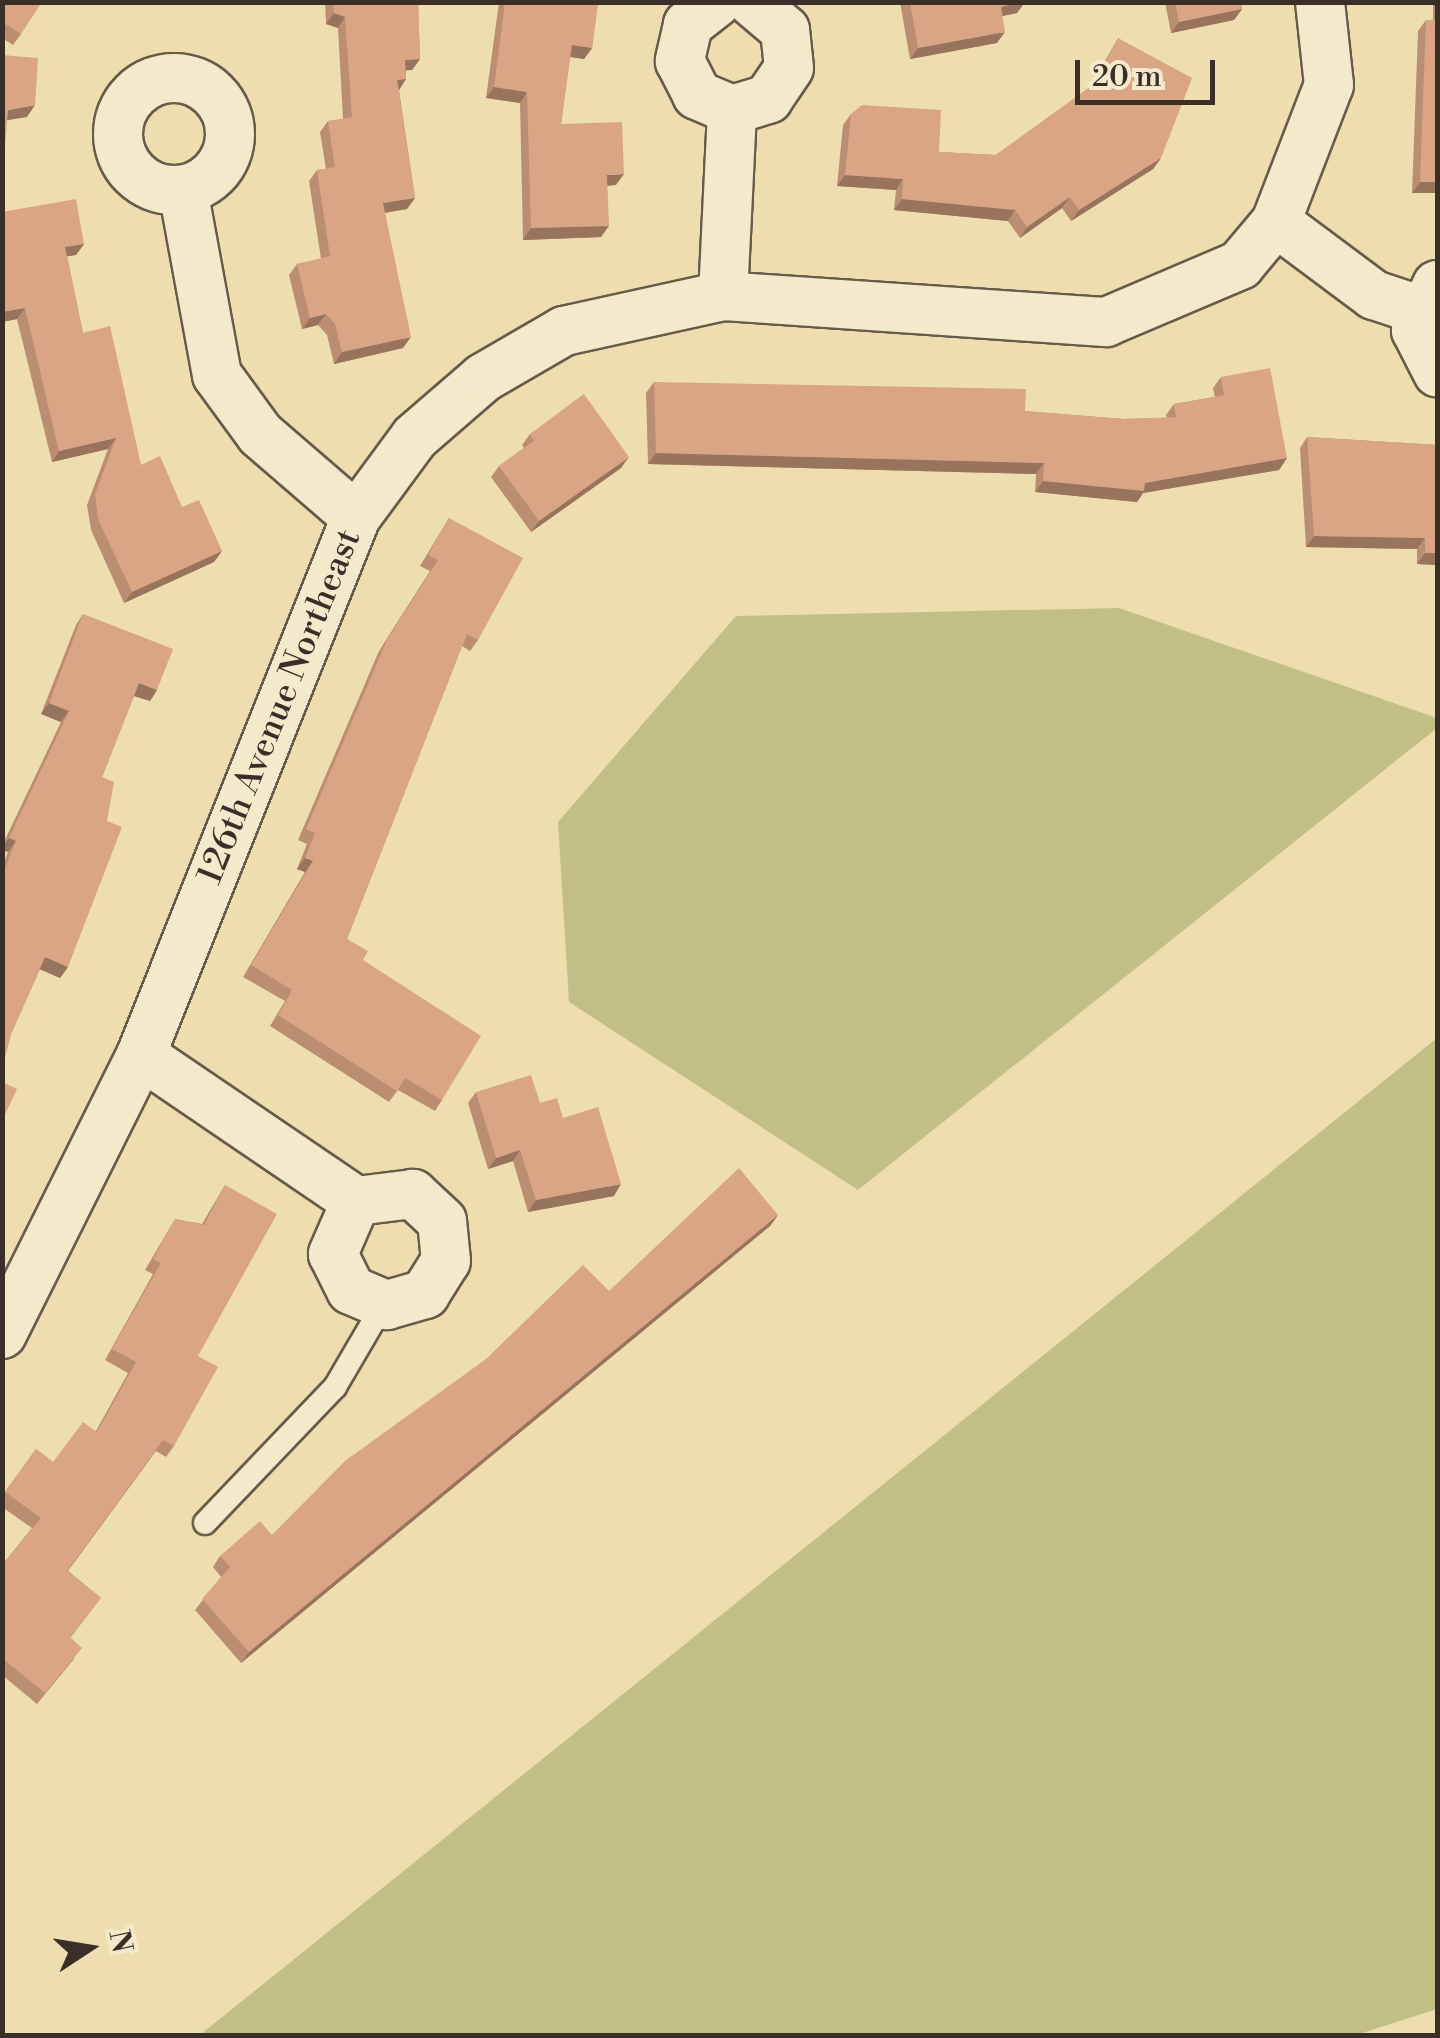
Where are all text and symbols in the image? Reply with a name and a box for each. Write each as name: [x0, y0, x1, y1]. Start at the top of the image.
scale bar: [1080, 40, 1220, 102]
text: 20 m: [1092, 58, 1161, 96]
street label: 126th Avenue Northeast: [190, 524, 370, 890]
north arrow: [40, 1898, 140, 1998]
text: N: [100, 1927, 139, 1956]

